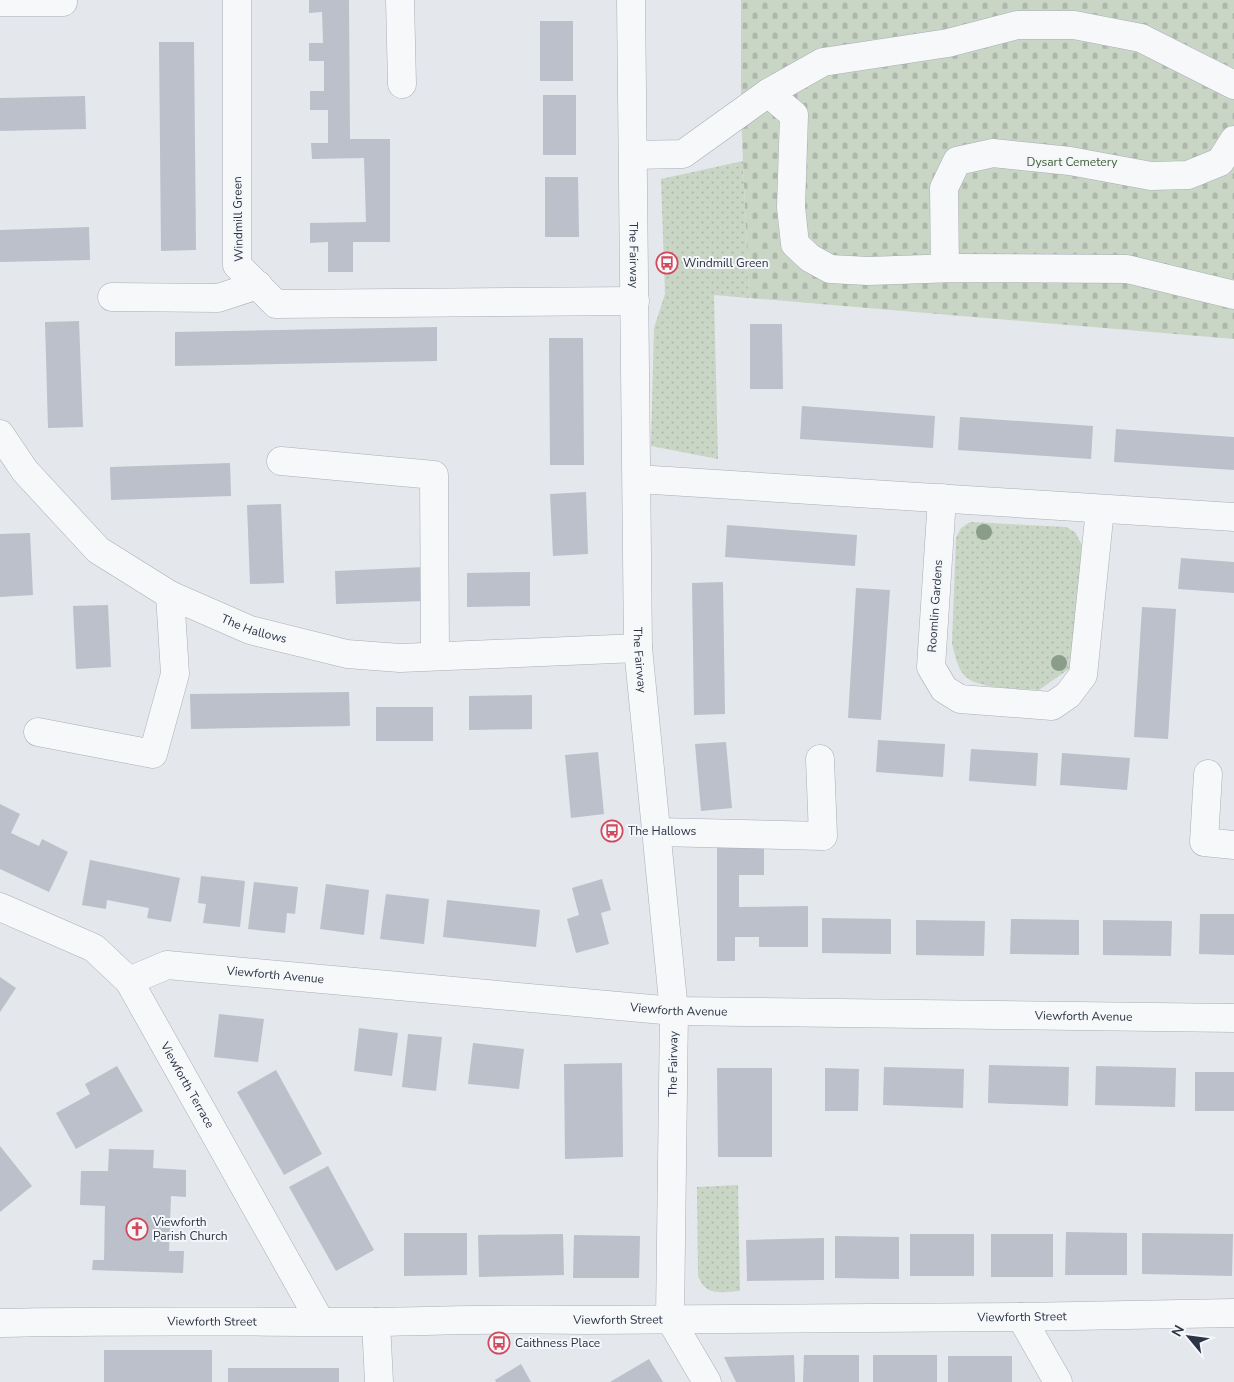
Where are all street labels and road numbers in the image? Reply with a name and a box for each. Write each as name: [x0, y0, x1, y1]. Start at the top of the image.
street label: Windmill Green: [229, 176, 247, 262]
street label: The Fairway: [625, 222, 642, 289]
street label: Roomlin Gardens: [924, 559, 946, 653]
street label: The Hallows: [219, 610, 289, 647]
street label: The Fairway: [630, 627, 650, 694]
street label: Viewforth Avenue: [225, 962, 325, 987]
street label: Viewforth Avenue: [628, 999, 728, 1020]
street label: Viewforth Avenue: [1034, 1007, 1133, 1025]
street label: The Fairway: [664, 1030, 682, 1097]
street label: Viewforth Terrace: [156, 1038, 218, 1131]
street label: Viewforth Street: [976, 1308, 1068, 1325]
street label: Viewforth Street: [572, 1311, 664, 1328]
street label: Viewforth Street: [166, 1313, 258, 1330]

